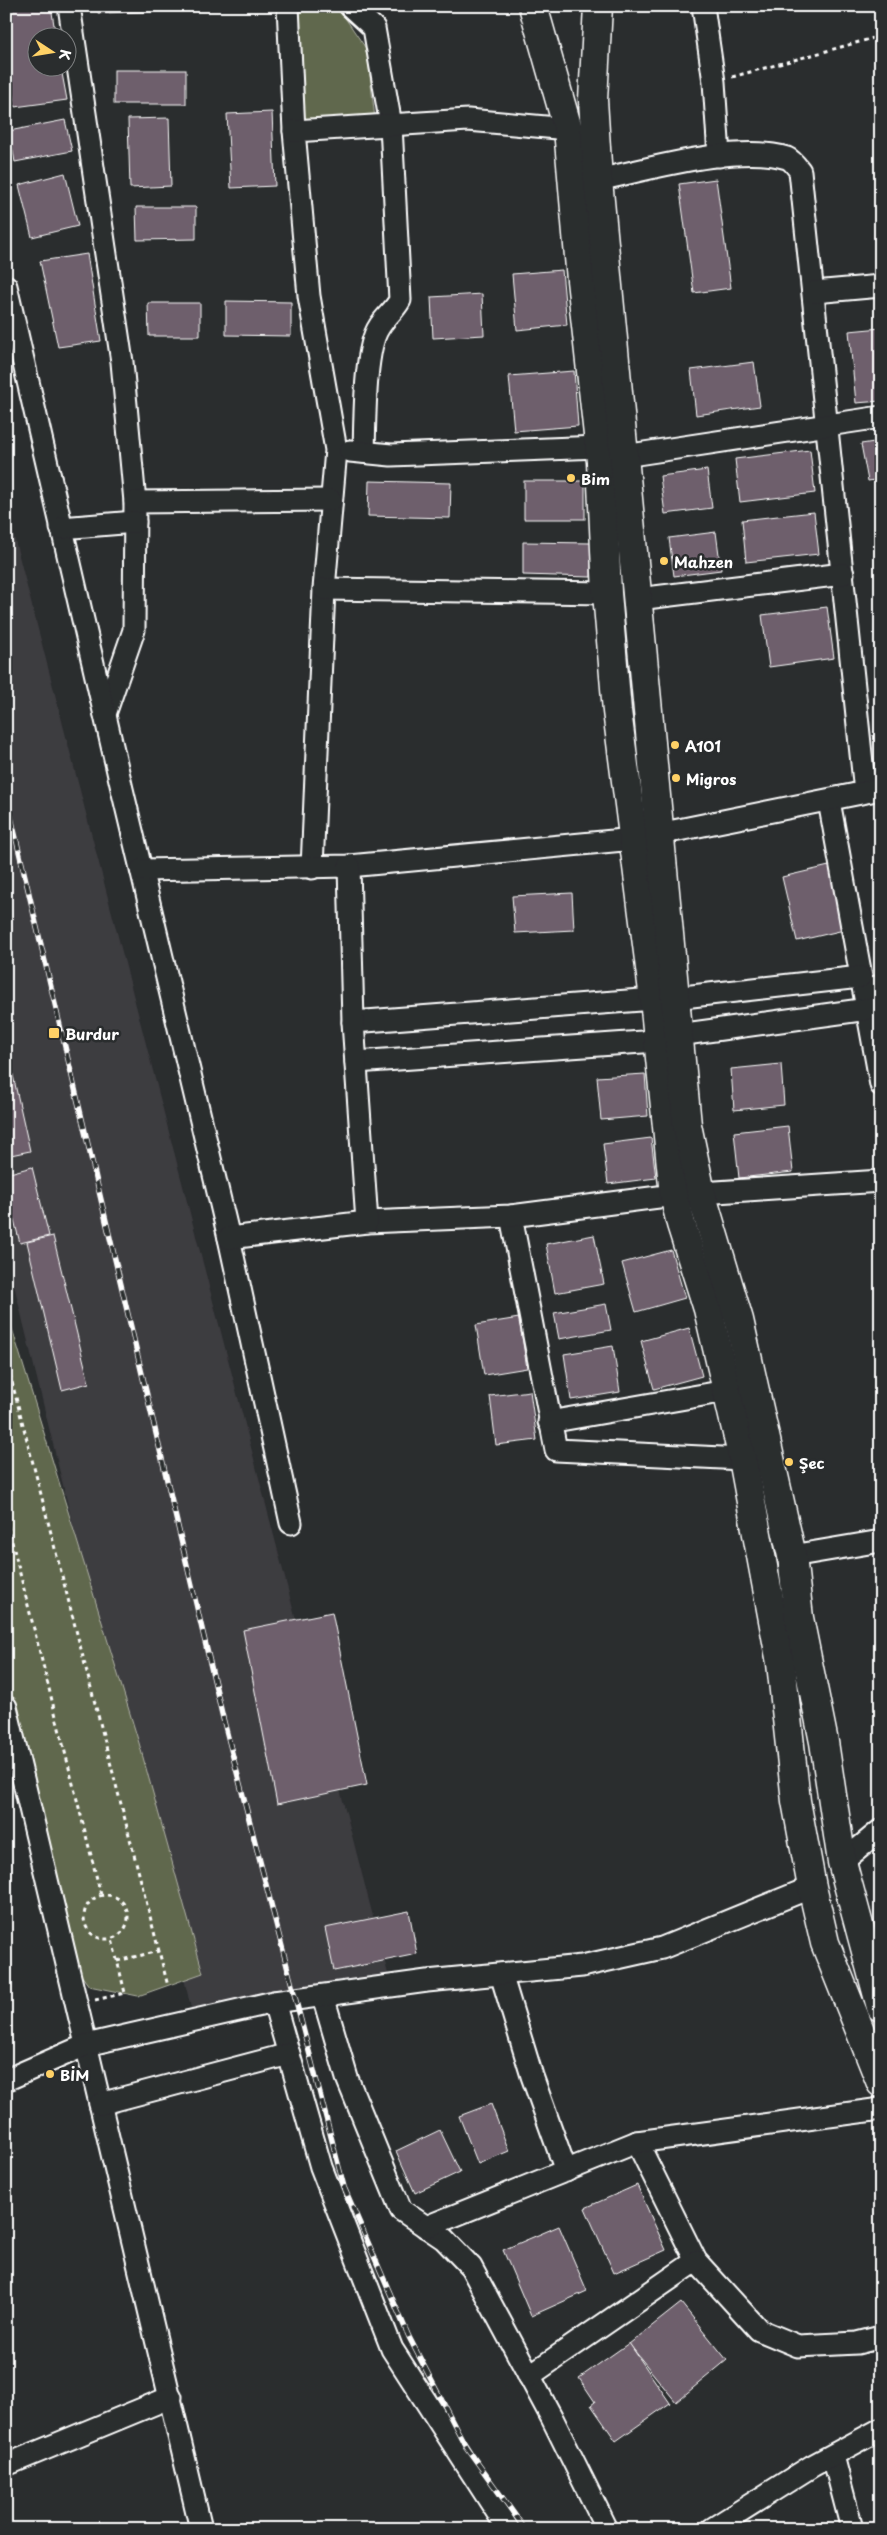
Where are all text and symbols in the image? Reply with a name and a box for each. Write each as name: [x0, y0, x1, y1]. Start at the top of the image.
north arrow: [28, 28, 78, 78]
text: K: [54, 48, 77, 62]
place label: Bim: [581, 467, 610, 490]
marker: Bim: [565, 472, 577, 484]
place label: Mahzen: [674, 550, 733, 573]
marker: Mahzen: [658, 555, 670, 567]
place label: A101: [685, 734, 721, 757]
marker: A101: [669, 739, 681, 751]
place label: Migros: [686, 767, 736, 790]
marker: Migros: [670, 772, 682, 784]
place label: Burdur: [65, 1022, 119, 1045]
marker: Burdur: [47, 1026, 61, 1040]
place label: Şec: [799, 1451, 825, 1474]
marker: Şec: [783, 1456, 795, 1468]
place label: BİM: [60, 2063, 89, 2086]
marker: BİM: [44, 2068, 56, 2080]

